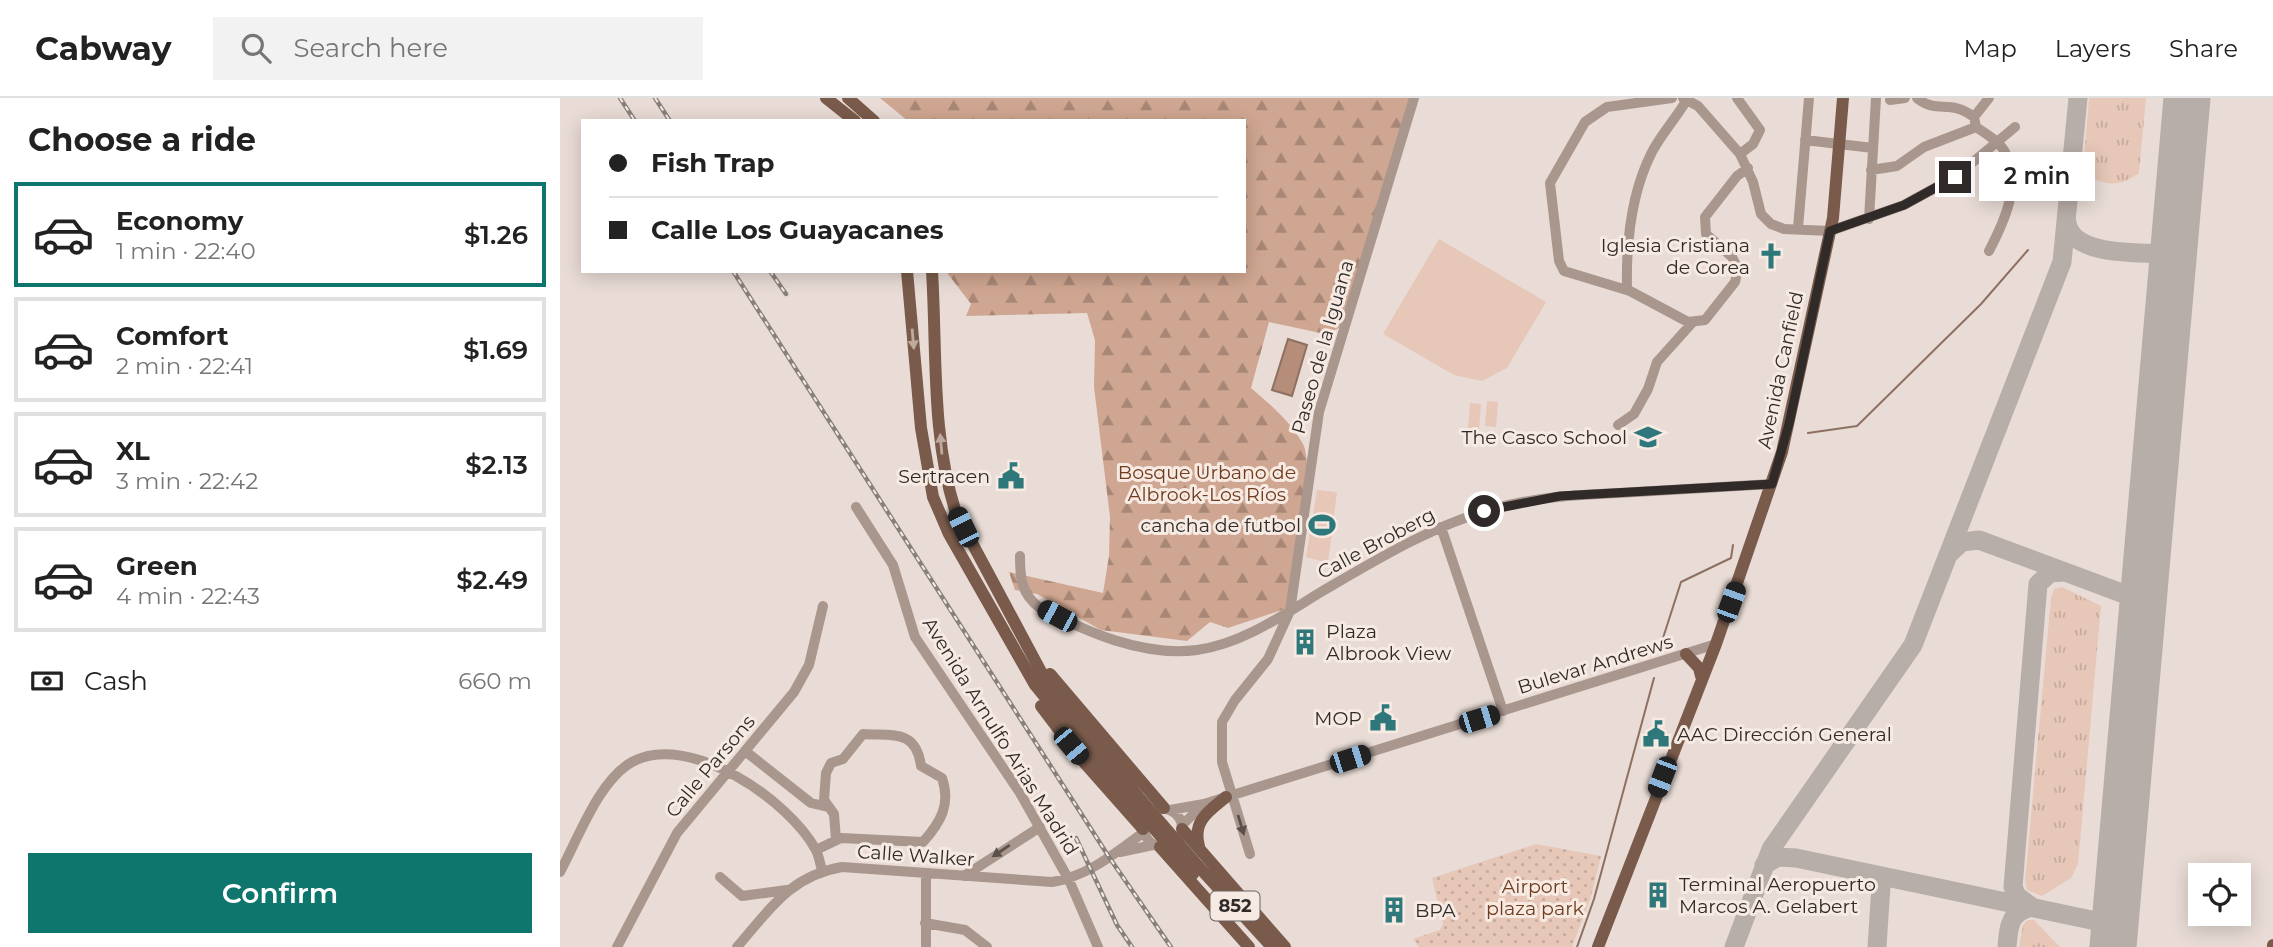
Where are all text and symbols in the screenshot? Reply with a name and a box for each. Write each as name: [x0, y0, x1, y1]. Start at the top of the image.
search box: [213, 17, 703, 80]
text: Cabway: [35, 28, 171, 68]
icon: search: [237, 29, 275, 67]
text: Search here: [293, 32, 448, 64]
text: Map: [1963, 34, 2017, 63]
text: Layers: [2055, 34, 2131, 63]
text: Share: [2169, 34, 2238, 63]
text: Choose a ride: [28, 120, 256, 159]
text: Fish Trap: [651, 147, 775, 179]
callout: 2 min: [1980, 153, 2095, 202]
route end: [1939, 161, 1971, 193]
text: 2 min: [2004, 162, 2070, 190]
icon: car: [32, 203, 95, 266]
text: Economy: [116, 205, 243, 237]
text: Calle Los Guayacanes: [651, 214, 944, 246]
text: $1.26: [464, 219, 528, 251]
place label: Iglesia Cristiana de Corea: [1601, 234, 1750, 279]
text: 1 min · 22:40: [116, 237, 256, 265]
church icon: Iglesia Cristiana de Corea: [1756, 241, 1786, 271]
street label: Paseo de la Iguana: [1287, 258, 1358, 437]
street label: Avenida Canfield: [1753, 289, 1808, 451]
icon: car: [32, 318, 95, 381]
text: Comfort: [116, 320, 228, 352]
one-way arrow: [908, 328, 919, 350]
text: $1.69: [463, 334, 528, 366]
text: 2 min · 22:41: [116, 352, 253, 380]
school or university icon: The Casco School: [1633, 422, 1663, 452]
place label: The Casco School: [1462, 426, 1627, 449]
icon: car: [32, 433, 95, 496]
one-way arrow: [935, 433, 946, 455]
text: XL: [116, 435, 150, 467]
text: $2.13: [465, 449, 528, 481]
public building icon: Sertracen: [996, 461, 1026, 491]
park label: Bosque Urbano de Albrook-Los Ríos: [1118, 461, 1296, 506]
place label: Sertracen: [898, 465, 990, 488]
text: 3 min · 22:42: [116, 467, 258, 495]
route start: [1468, 495, 1500, 527]
street label: Calle Broberg: [1314, 503, 1439, 584]
car: [945, 504, 982, 550]
sports icon: cancha de futbol: [1307, 510, 1337, 540]
place label: cancha de futbol: [1141, 514, 1301, 537]
icon: car: [32, 548, 95, 611]
text: Green: [116, 550, 198, 582]
text: $2.49: [456, 564, 528, 596]
car: [1714, 579, 1749, 625]
text: 4 min · 22:43: [116, 582, 260, 610]
car: [1034, 597, 1081, 635]
street label: Avenida Arnulfo Arias Madrid: [918, 613, 1083, 859]
place label: Plaza Albrook View: [1326, 620, 1451, 665]
building icon: Plaza Albrook View: [1290, 627, 1320, 657]
street label: Bulevar Andrews: [1515, 630, 1676, 699]
icon: cash: [28, 662, 66, 700]
text: Cash: [84, 665, 148, 697]
text: 660 m: [458, 667, 532, 695]
public building icon: MOP: [1368, 703, 1398, 733]
car: [1456, 703, 1503, 735]
place label: MOP: [1314, 707, 1362, 730]
street label: Calle Parsons: [661, 710, 760, 822]
public building icon: AAC Dirección General: [1641, 719, 1671, 749]
car: [1050, 723, 1093, 769]
place label: AAC Dirección General: [1677, 723, 1892, 746]
car: [1327, 743, 1374, 775]
car: [1645, 754, 1680, 800]
one-way arrow: [1237, 814, 1247, 835]
street label: Calle Walker: [856, 840, 975, 871]
one-way arrow: [992, 844, 1011, 857]
button: Confirm: [28, 853, 532, 933]
map controls: [2188, 863, 2251, 926]
button: locate: [2188, 863, 2251, 926]
place label: Terminal Aeropuerto Marcos A. Gelabert: [1679, 873, 1876, 918]
park label: Airport plaza park: [1486, 875, 1585, 920]
building icon: Terminal Aeropuerto Marcos A. Gelabert: [1643, 880, 1673, 910]
road number: 852: [1210, 892, 1260, 920]
building icon: BPA: [1379, 895, 1409, 925]
place label: BPA: [1415, 899, 1456, 922]

